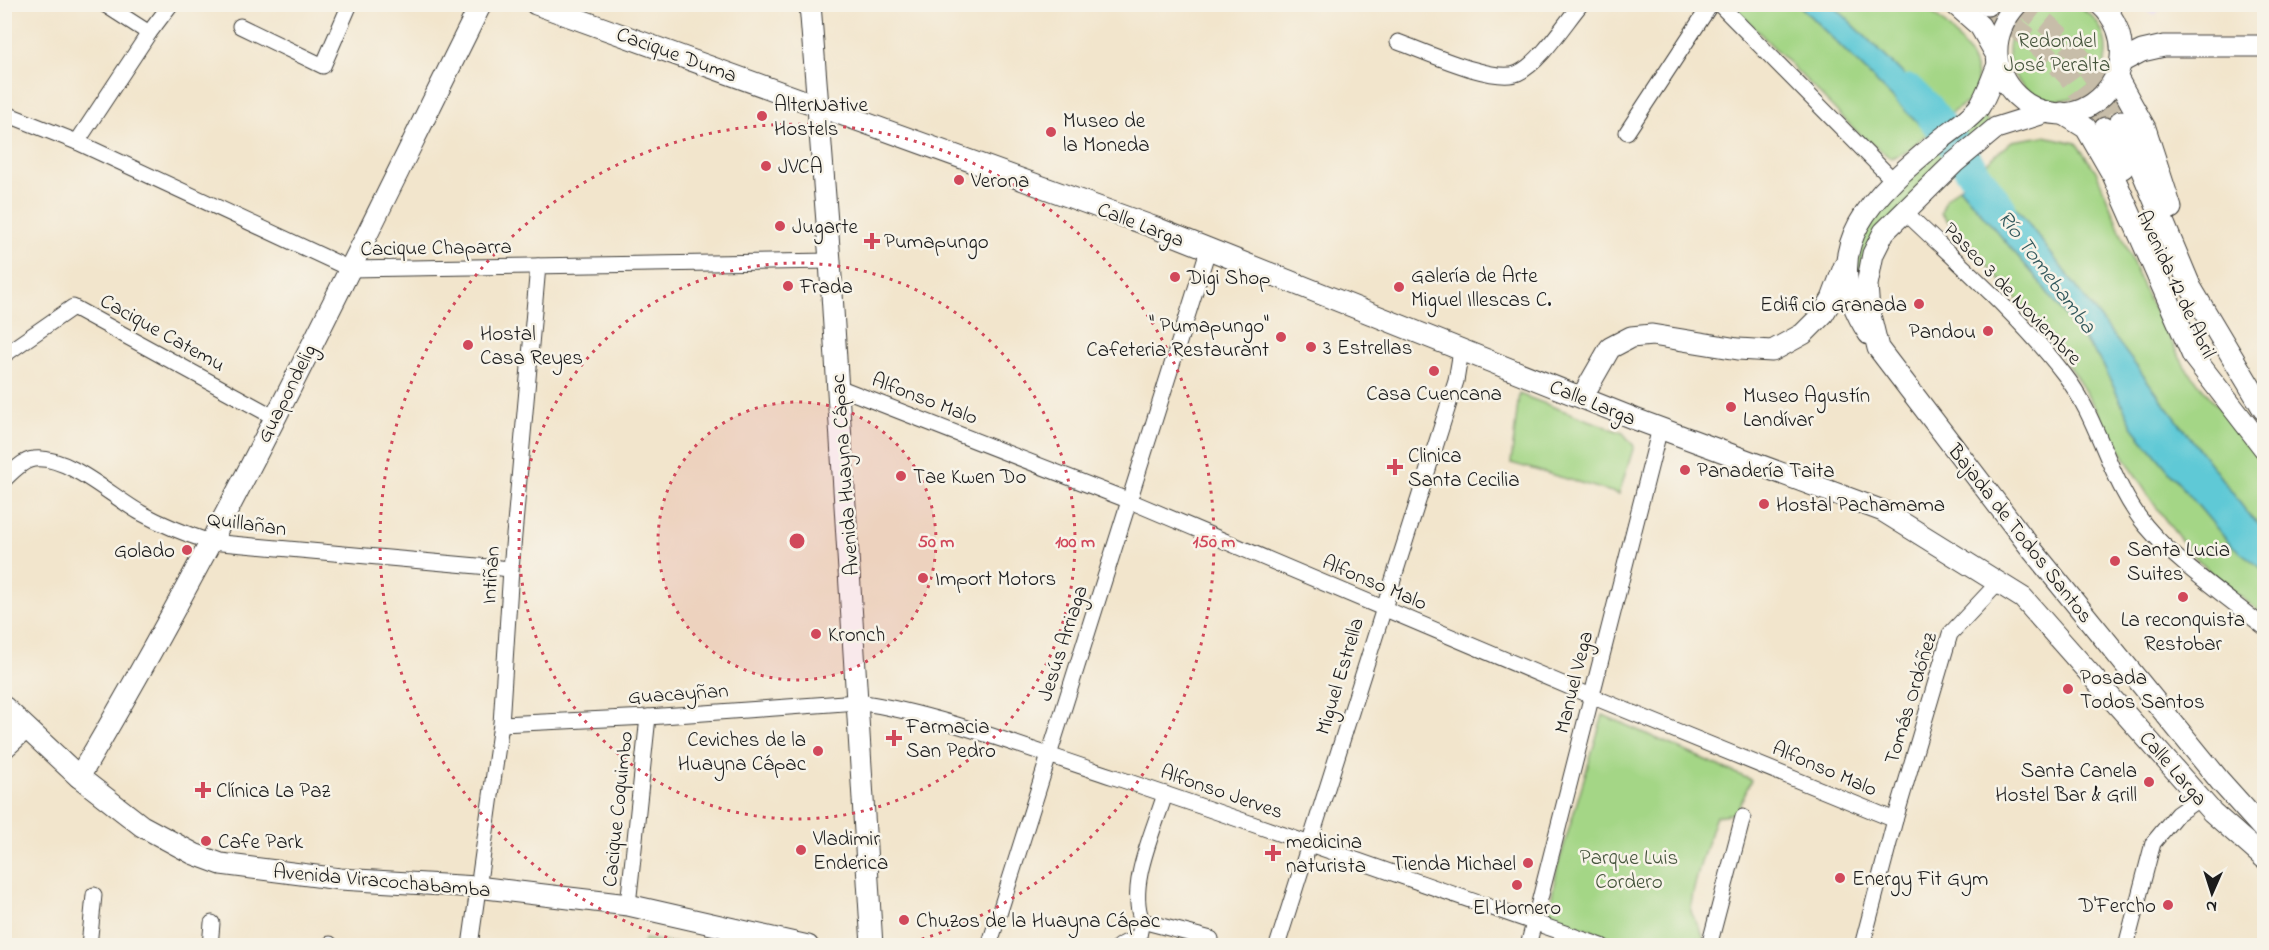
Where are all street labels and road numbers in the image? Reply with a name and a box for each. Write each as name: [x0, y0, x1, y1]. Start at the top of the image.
street label: Cacique Duma: [612, 20, 741, 92]
street label: Calle Larga: [1092, 196, 1188, 258]
street label: Avenida 12 de Abril: [2128, 206, 2223, 364]
street label: Paseo 3 de Noviembre: [1935, 216, 2088, 373]
street label: Cacique Chaparra: [360, 233, 512, 265]
street label: Cacique Catemu: [94, 287, 230, 381]
street label: Guapondelig: [250, 339, 327, 449]
street label: Alfonso Malo: [867, 366, 982, 434]
street label: Avenida Huayna Cápac: [824, 372, 870, 577]
street label: Calle Larga: [1544, 373, 1640, 437]
street label: Bajada de Todos Santos: [1939, 437, 2099, 630]
street label: Quillañan: [205, 505, 288, 545]
street label: Intiñan: [475, 545, 509, 605]
street label: Alfonso Malo: [1317, 548, 1432, 619]
street label: Jesús Arriaga: [1031, 582, 1099, 706]
street label: Miguel Estrella: [1309, 614, 1375, 739]
street label: Manuel Vega: [1548, 628, 1604, 737]
street label: Tomás Ordóñez: [1878, 629, 1946, 768]
street label: Guacayñan: [627, 677, 730, 715]
street label: Calle Larga: [2130, 725, 2214, 815]
street label: Cacique Coquimbo: [596, 730, 642, 889]
street label: Alfonso Malo: [1767, 734, 1882, 805]
street label: Alfonso Jerves: [1156, 758, 1287, 828]
street label: Avenida Viracochabamba: [272, 858, 492, 906]

